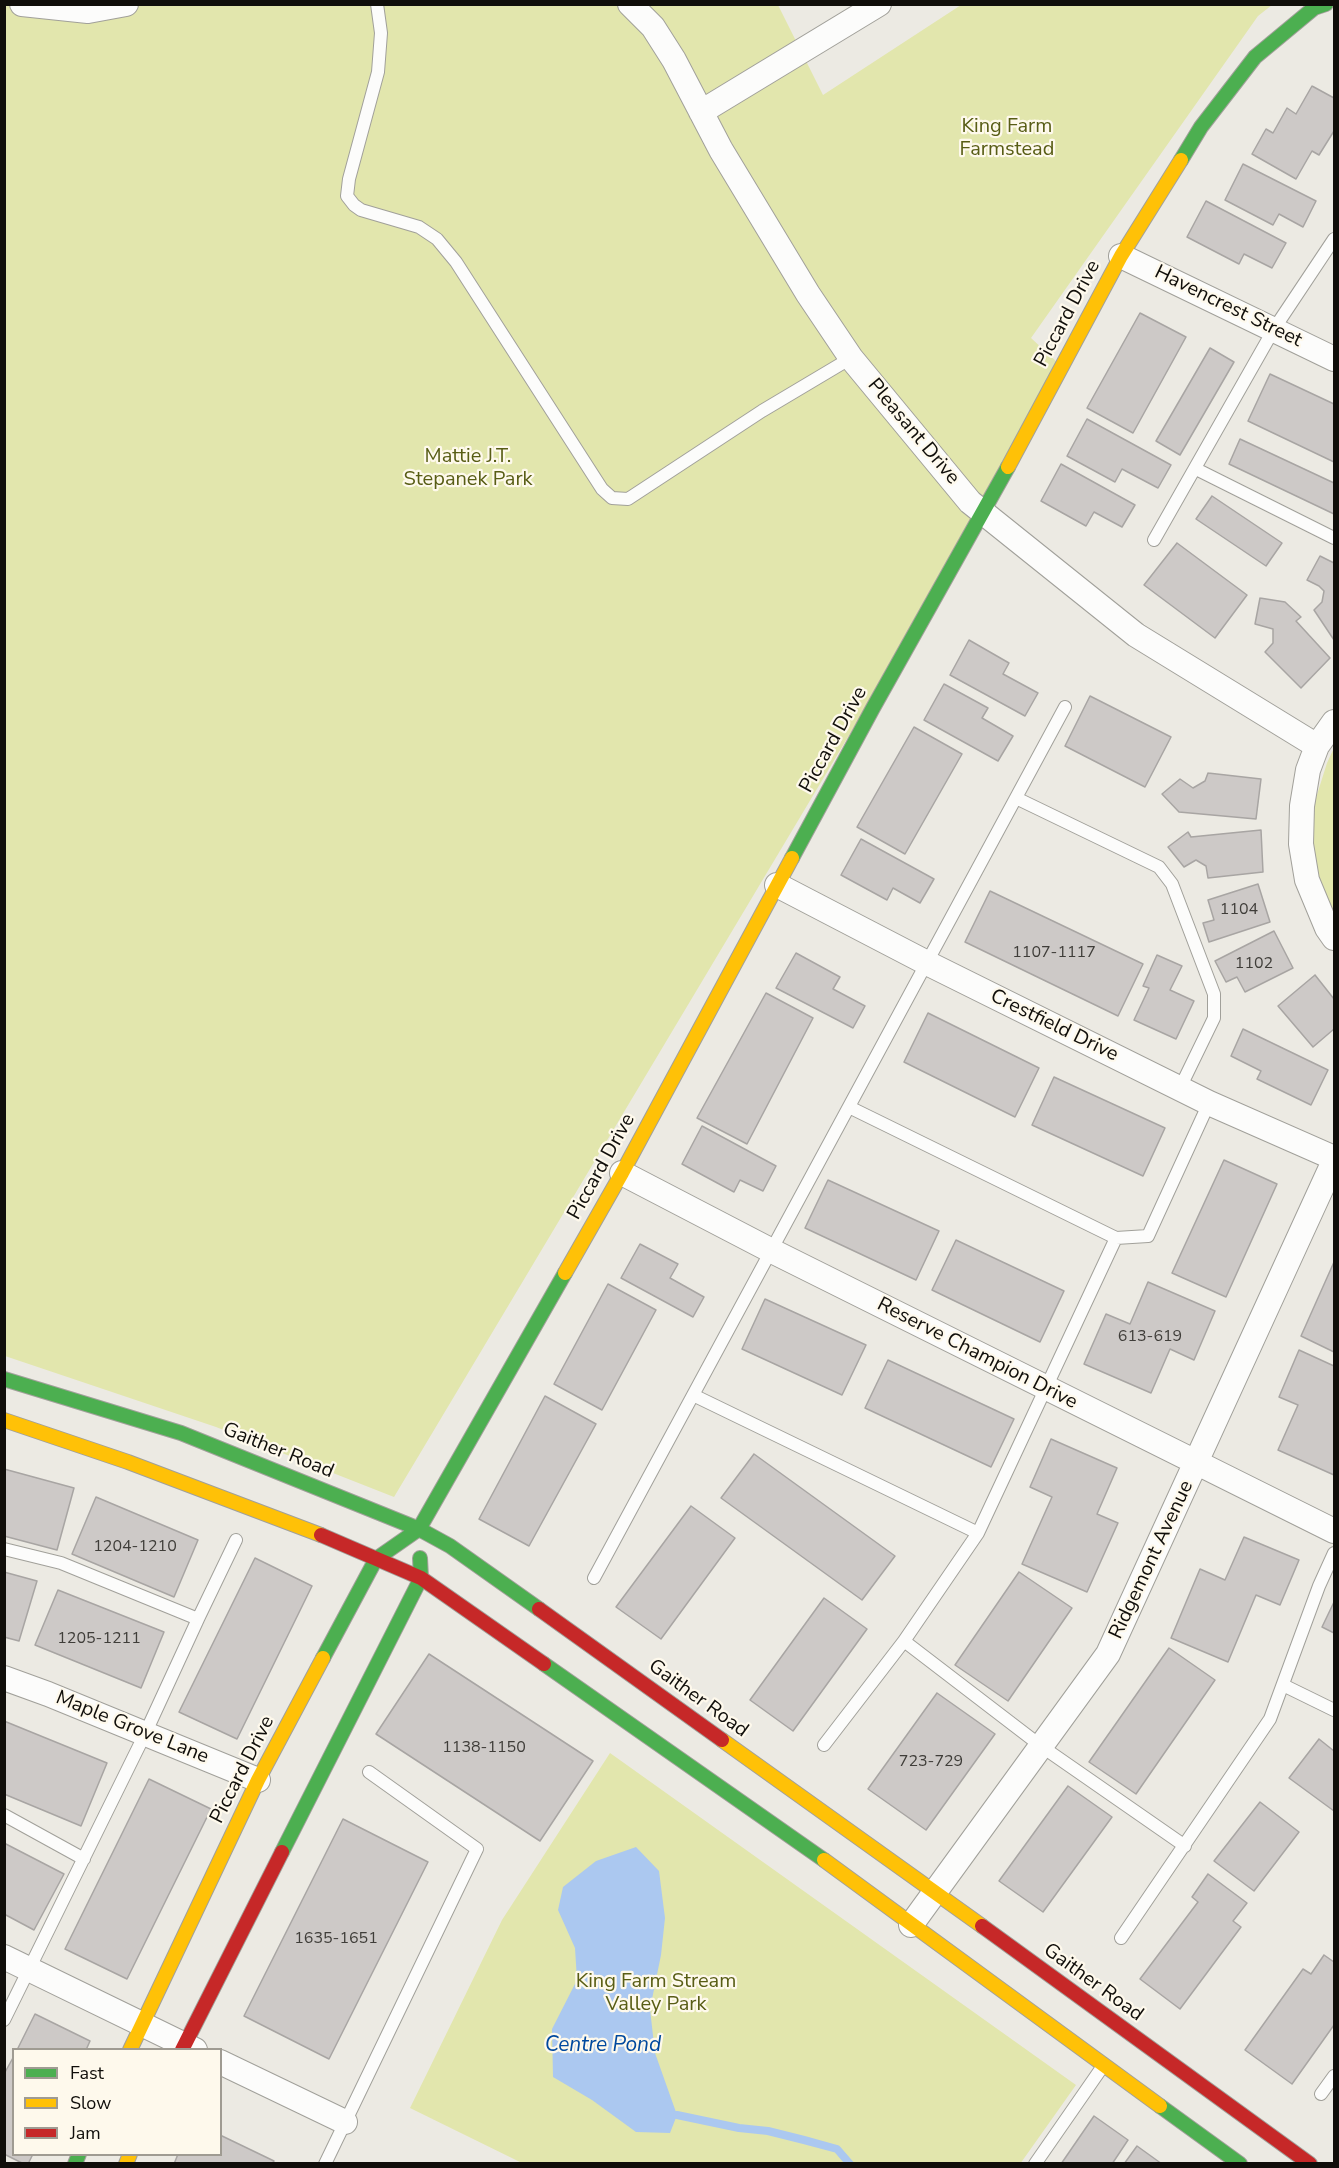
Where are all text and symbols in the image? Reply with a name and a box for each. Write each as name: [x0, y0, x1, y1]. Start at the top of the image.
park label: King Farm Farmstead: [960, 115, 1054, 162]
street label: Piccard Drive: [1030, 257, 1106, 371]
street label: Havencrest Street: [1150, 261, 1306, 353]
street label: Pleasant Drive: [862, 374, 964, 490]
park label: Mattie J.T. Stepanek Park: [403, 445, 533, 492]
street label: Piccard Drive: [795, 683, 873, 797]
house number: 1104: [1220, 900, 1258, 920]
house number: 1107-1117: [1012, 943, 1096, 963]
house number: 1102: [1235, 954, 1273, 974]
street label: Crestfield Drive: [986, 985, 1122, 1067]
street label: Piccard Drive: [563, 1110, 641, 1224]
street label: Reserve Champion Drive: [873, 1293, 1081, 1415]
house number: 613-619: [1118, 1327, 1182, 1347]
street label: Gaither Road: [219, 1418, 337, 1484]
street label: Ridgemont Avenue: [1105, 1477, 1199, 1643]
house number: 1204-1210: [93, 1537, 177, 1557]
house number: 1205-1211: [57, 1629, 141, 1649]
street label: Gaither Road: [643, 1655, 753, 1743]
street label: Maple Grove Lane: [52, 1686, 212, 1770]
street label: Piccard Drive: [206, 1712, 280, 1828]
house number: 1138-1150: [442, 1738, 526, 1758]
house number: 723-729: [899, 1752, 963, 1772]
house number: 1635-1651: [294, 1929, 378, 1949]
street label: Gaither Road: [1038, 1939, 1148, 2027]
park label: King Farm Stream Valley Park: [576, 1970, 736, 2017]
water label: Centre Pond: [545, 2033, 661, 2059]
legend: [12, 2048, 222, 2156]
text: Fast: [70, 2061, 104, 2085]
text: Slow: [70, 2091, 111, 2115]
text: Jam: [70, 2121, 101, 2145]

